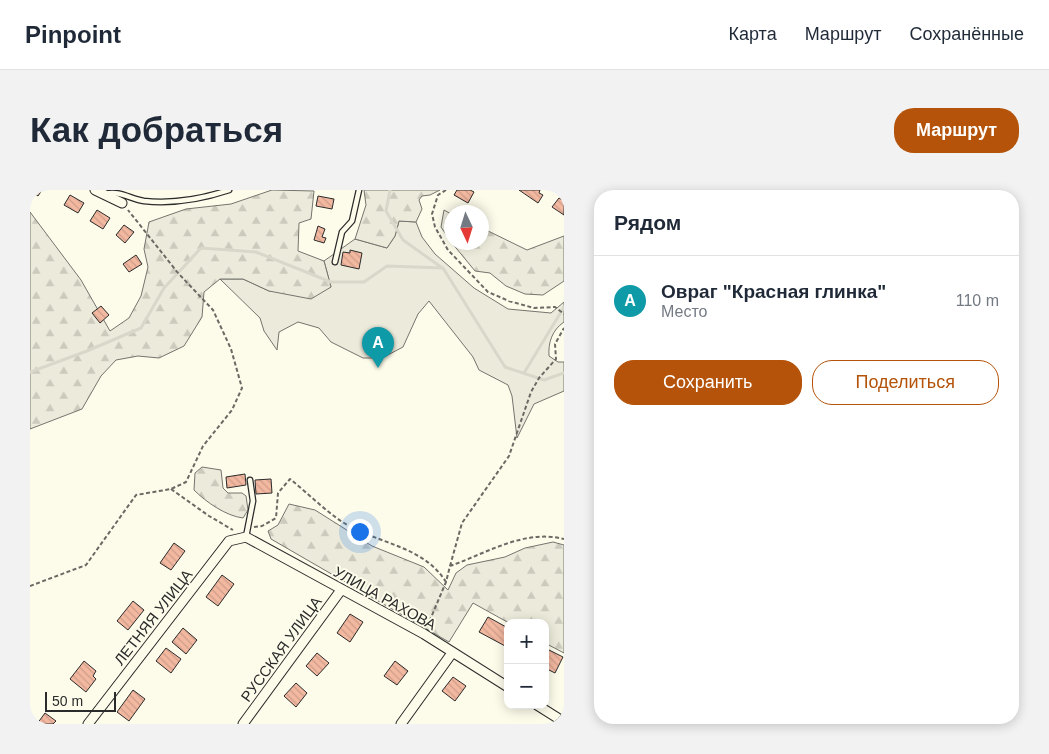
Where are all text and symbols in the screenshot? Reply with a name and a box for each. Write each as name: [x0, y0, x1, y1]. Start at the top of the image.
text: Pinpoint: [25, 21, 121, 48]
text: Карта: [729, 24, 777, 44]
text: Маршрут: [805, 24, 881, 44]
text: Сохранённые: [909, 24, 1024, 44]
button: Маршрут: [894, 108, 1019, 153]
text: Как добраться: [30, 110, 283, 149]
north arrow: [444, 205, 489, 250]
text: Рядом: [614, 211, 681, 234]
text: Овраг "Красная глинка": [661, 281, 886, 302]
text: A: [624, 292, 636, 309]
text: 110 m: [956, 292, 999, 309]
text: Место: [661, 303, 707, 320]
pin: A: [362, 327, 394, 368]
button: Сохранить: [614, 360, 802, 405]
button: Поделиться: [812, 360, 999, 405]
your location: [347, 519, 373, 545]
street label: УЛИЦА РАХОВА: [331, 563, 439, 633]
street label: ЛЕТНЯЯ УЛИЦА: [110, 566, 196, 668]
street label: РУССКАЯ УЛИЦА: [237, 593, 325, 705]
map controls: [504, 619, 549, 709]
button: +: [504, 619, 549, 664]
button: −: [504, 664, 549, 709]
scale bar: [45, 689, 116, 712]
text: 50 m: [52, 693, 83, 709]

